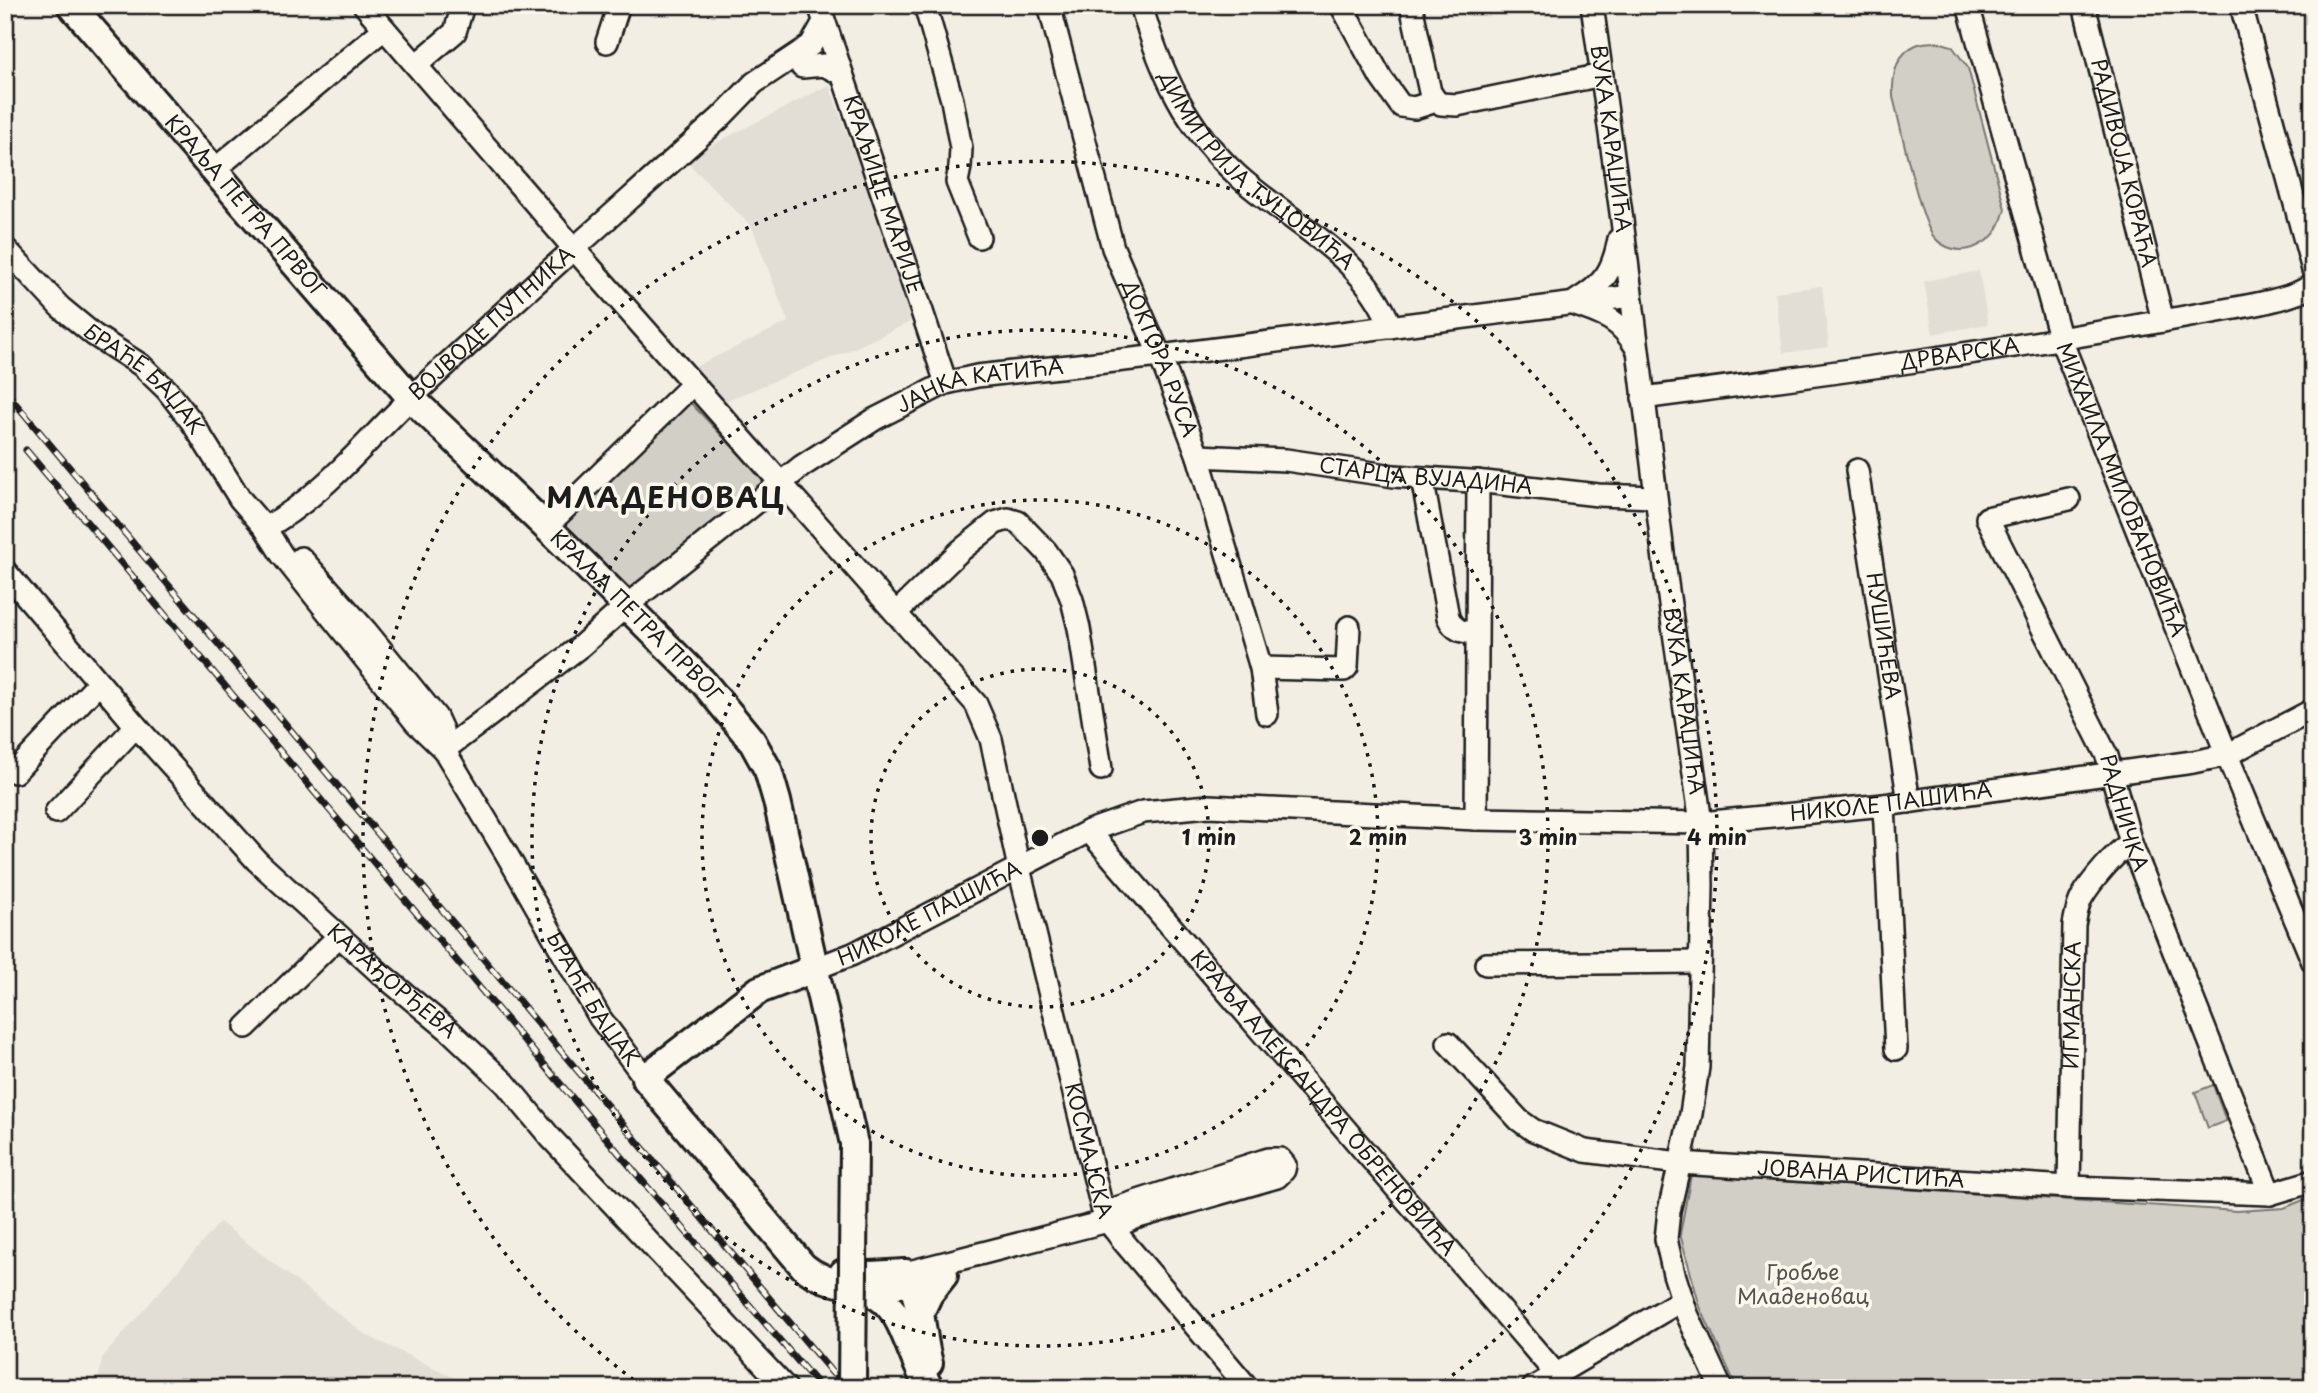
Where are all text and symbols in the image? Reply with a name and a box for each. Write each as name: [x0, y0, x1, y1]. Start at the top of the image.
street label: ВУКА КАРАЏИЋА: [1584, 43, 1641, 234]
street label: РАДИВОЈА КОРАЋА: [2084, 55, 2167, 271]
street label: ДИМИТРИЈА ТУЦОВИЋА: [1152, 64, 1363, 276]
street label: КРАЉИЦЕ МАРИЈЕ: [836, 90, 933, 298]
street label: КРАЉА ПЕТРА ПРВОГ: [158, 106, 335, 304]
street label: ВОЈВОДЕ ПУТНИКА: [400, 238, 581, 407]
street label: ДОКТОРА РУСА: [1114, 273, 1207, 441]
street label: БРАЋЕ БАЏАК: [77, 315, 214, 440]
street label: ДРВАРСКА: [1897, 328, 2021, 377]
street label: МИХАИЛА МИЛОВАНОВИЋА: [2050, 337, 2196, 641]
street label: ЈАНКА КАТИЋА: [890, 349, 1065, 420]
street label: СТАРЦА ВУЈАДИНА: [1317, 447, 1535, 501]
district label: МЛАДЕНОВАЦ: [546, 475, 786, 518]
street label: КРАЉА ПЕТРА ПРВОГ: [544, 521, 731, 708]
street label: НУШИЋЕВА: [1859, 570, 1911, 702]
street label: ВУКА КАРАЏИЋА: [1657, 605, 1715, 797]
street label: РАДНИЧКА: [2093, 750, 2159, 876]
street label: НИКОЛЕ ПАШИЋА: [1788, 772, 1994, 828]
text: 1 min: [1182, 820, 1236, 852]
text: 2 min: [1349, 820, 1407, 852]
text: 3 min: [1518, 820, 1578, 852]
text: 4 min: [1687, 820, 1747, 852]
centre of rings: [1028, 826, 1052, 850]
street label: НИКОЛЕ ПАШИЋА: [832, 851, 1026, 973]
street label: КАРАЂОРЂЕВА: [321, 915, 465, 1045]
street label: БРАЋЕ БАЏАК: [540, 925, 649, 1072]
street label: ИГМАНСКА: [2053, 941, 2088, 1069]
street label: КРАЉА АЛЕКСАНДРА ОБРЕНОВИЋА: [1184, 942, 1465, 1262]
street label: КОСМАЈСКА: [1058, 1079, 1123, 1223]
street label: ЈОВАНА РИСТИЋА: [1756, 1150, 1966, 1195]
park label: Гробље Младеновац: [1737, 1255, 1869, 1311]

